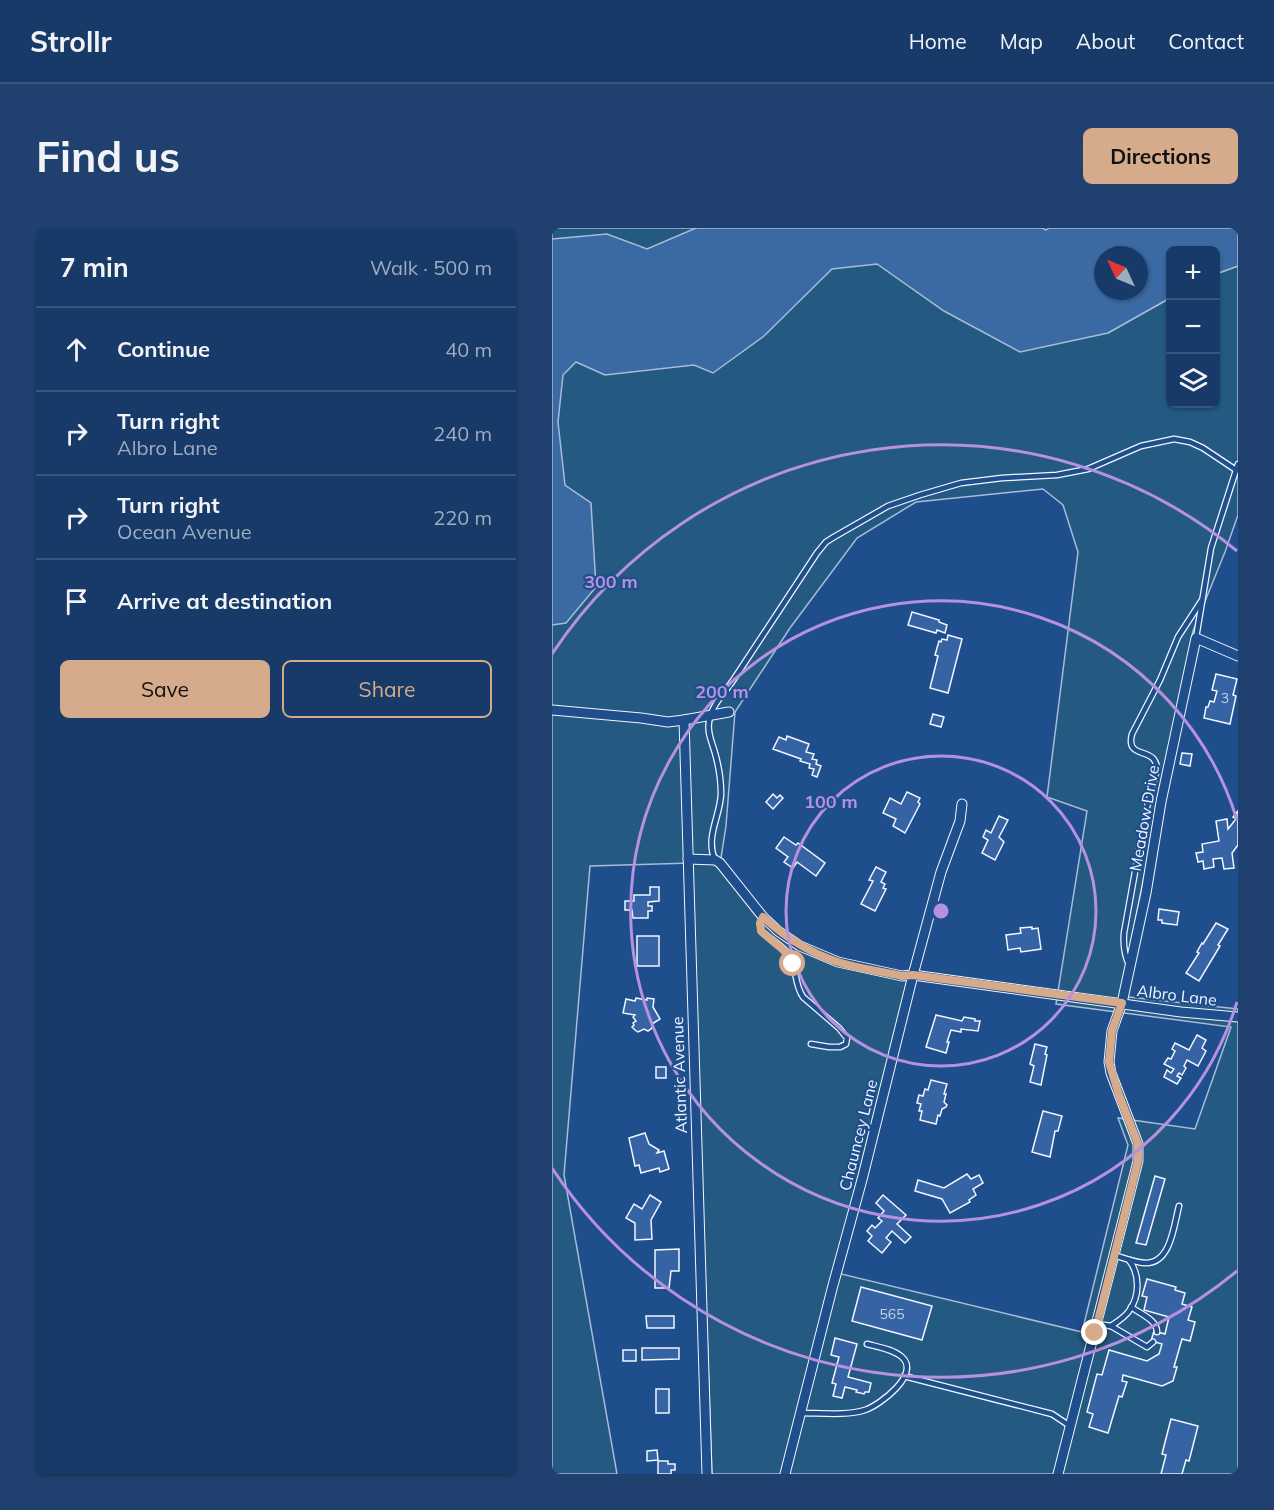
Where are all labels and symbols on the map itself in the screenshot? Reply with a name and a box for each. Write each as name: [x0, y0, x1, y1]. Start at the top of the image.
north arrow: [1094, 246, 1148, 300]
text: 300 m: [584, 570, 638, 593]
text: 200 m: [695, 680, 749, 703]
house number: 3: [1221, 689, 1229, 707]
street label: Meadow Drive: [1125, 763, 1163, 873]
text: 100 m: [804, 790, 858, 813]
centre of rings: [931, 901, 951, 921]
route start: [779, 950, 805, 976]
street label: Albro Lane: [1136, 980, 1218, 1010]
street label: Atlantic Avenue: [667, 1016, 691, 1134]
street label: Chauncey Lane: [835, 1077, 881, 1193]
house number: 565: [879, 1305, 905, 1323]
route end: [1081, 1319, 1107, 1345]

